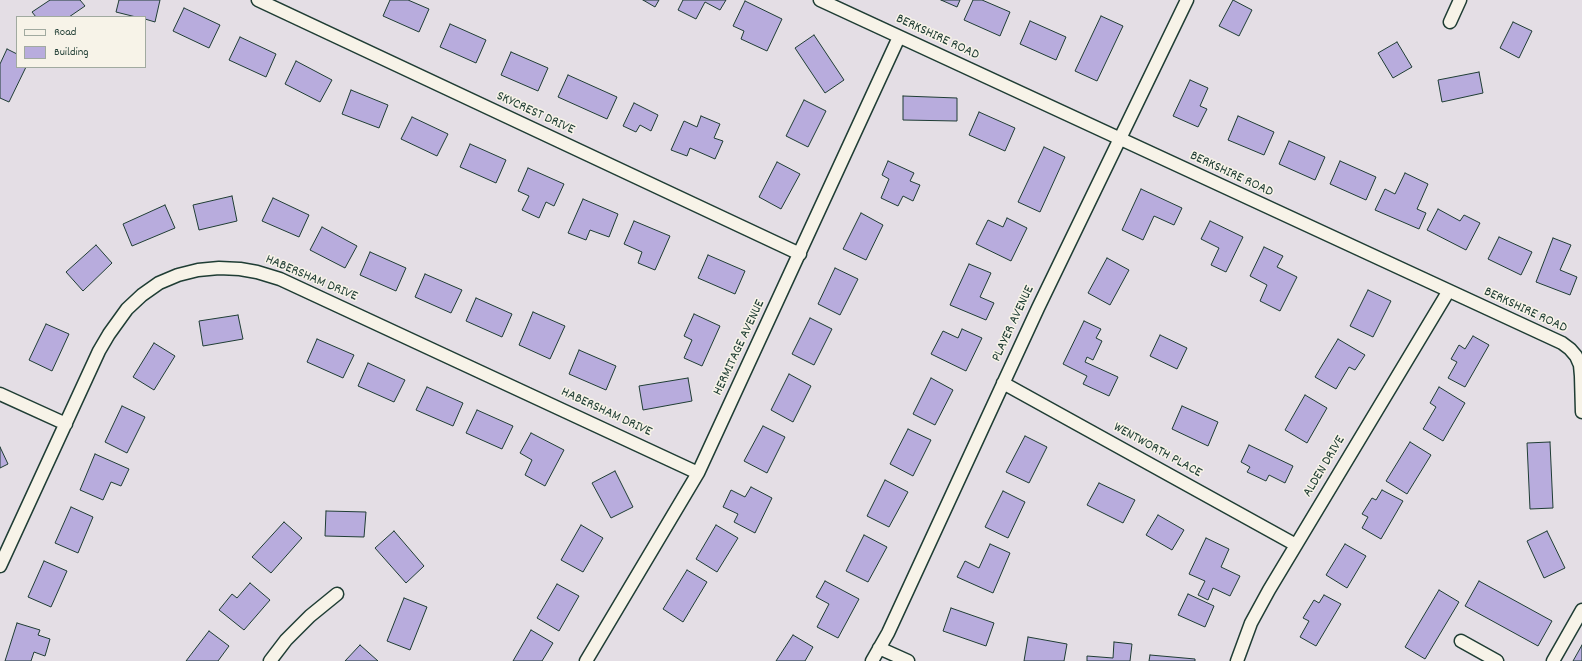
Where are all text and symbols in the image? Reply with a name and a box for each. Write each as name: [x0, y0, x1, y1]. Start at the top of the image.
street label: BERKSHIRE ROAD: [893, 11, 981, 65]
legend: [16, 16, 146, 68]
text: Road: [54, 24, 76, 41]
text: Building: [54, 44, 89, 61]
street label: SKYCREST DRIVE: [493, 89, 577, 139]
street label: BERKSHIRE ROAD: [1187, 148, 1275, 202]
street label: HABERSHAM DRIVE: [262, 252, 360, 306]
street label: PLAYER AVENUE: [989, 283, 1039, 365]
street label: BERKSHIRE ROAD: [1481, 284, 1569, 338]
street label: HERMITAGE AVENUE: [711, 298, 769, 398]
street label: HABERSHAM DRIVE: [558, 385, 654, 441]
street label: WENTWORTH PLACE: [1110, 420, 1204, 482]
street label: ALDEN DRIVE: [1300, 433, 1350, 501]

